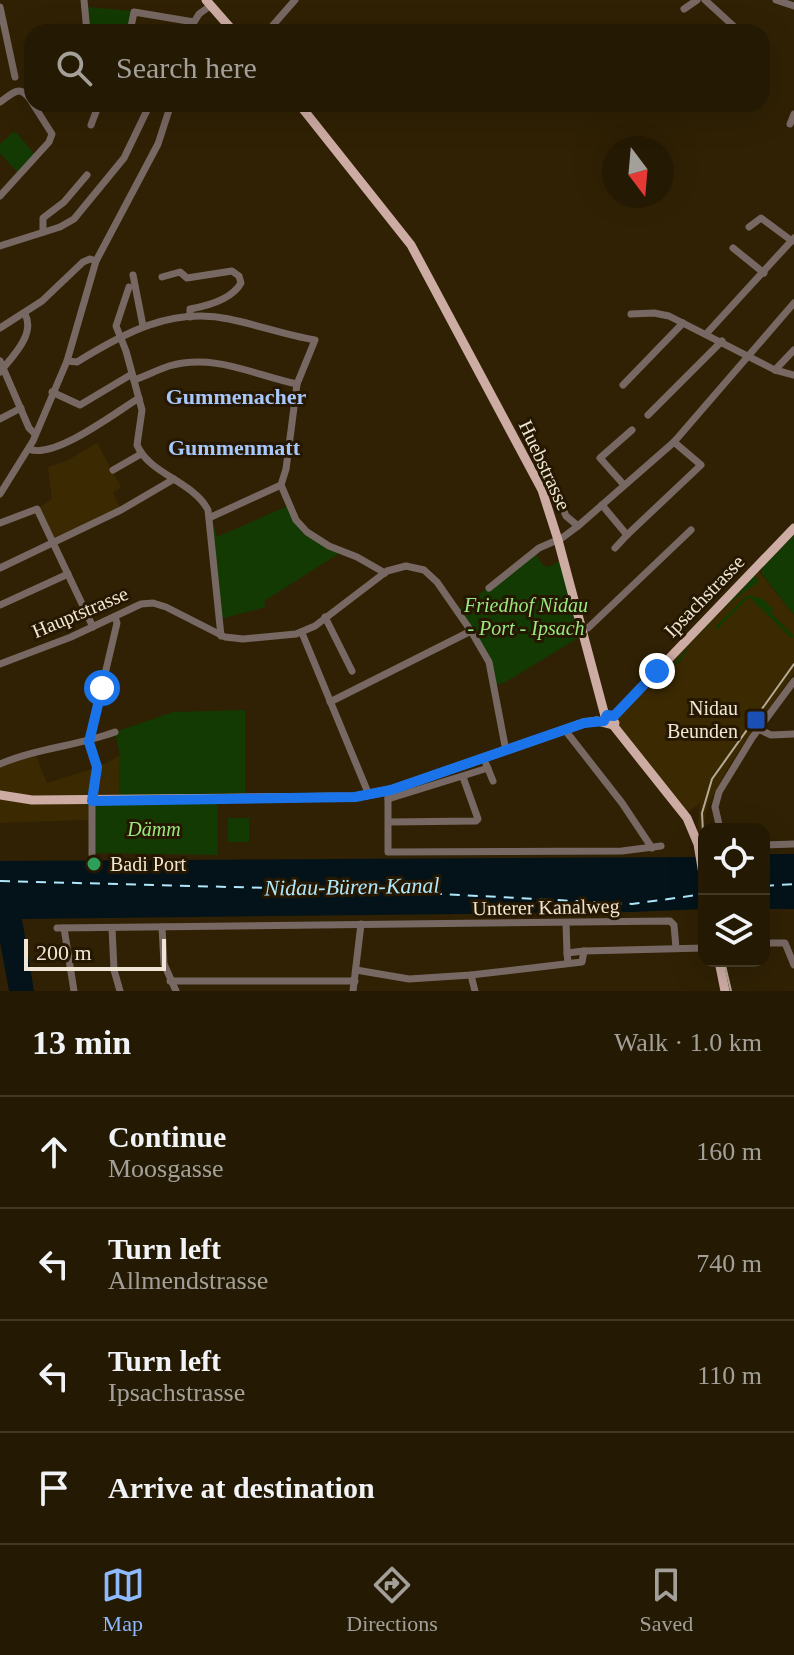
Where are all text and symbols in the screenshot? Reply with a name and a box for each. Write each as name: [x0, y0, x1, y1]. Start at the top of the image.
search box: [24, 24, 770, 112]
icon: search: [52, 46, 96, 90]
text: Search here: [116, 51, 257, 84]
north arrow: [602, 136, 674, 208]
district label: Gummenacher: [166, 384, 306, 409]
street label: Huebstrasse: [515, 417, 575, 514]
district label: Gummenmatt: [168, 435, 301, 460]
street label: Ipsachstrasse: [659, 550, 749, 642]
street label: Hauptstrasse: [29, 582, 132, 643]
park label: Friedhof Nidau - Port - Ipsach: [463, 594, 588, 640]
route end: [639, 653, 675, 689]
route start: [84, 670, 120, 706]
place label: Nidau Beunden: [667, 697, 738, 742]
marker: Nidau Beunden: [745, 709, 767, 731]
park label: Dämm: [126, 818, 181, 840]
map controls: [698, 823, 770, 967]
button: locate: [698, 823, 770, 895]
place label: Badi Port: [110, 853, 187, 875]
marker: Badi Port: [85, 855, 103, 873]
water label: Nidau-Büren-Kanal: [263, 872, 440, 901]
street label: Unterer Kanalweg: [472, 895, 620, 920]
button: layers: [698, 895, 770, 967]
scale bar: [24, 935, 166, 971]
text: 200 m: [36, 940, 92, 965]
text: 13 min: [32, 1024, 131, 1061]
text: Walk · 1.0 km: [614, 1028, 762, 1057]
text: Continue: [108, 1120, 226, 1153]
icon: ahead: [32, 1130, 76, 1174]
text: 160 m: [696, 1137, 762, 1166]
text: Moosgasse: [108, 1154, 224, 1183]
text: Turn left: [108, 1232, 221, 1265]
icon: left: [32, 1242, 76, 1286]
text: 740 m: [696, 1249, 762, 1278]
text: Allmendstrasse: [108, 1266, 268, 1295]
text: Turn left: [108, 1344, 221, 1377]
icon: left: [32, 1354, 76, 1398]
text: 110 m: [697, 1361, 762, 1390]
text: Ipsachstrasse: [108, 1378, 245, 1407]
icon: arrive: [32, 1466, 76, 1510]
text: Arrive at destination: [108, 1471, 375, 1504]
tab: Map: [101, 1563, 145, 1637]
tab: Directions: [346, 1563, 438, 1637]
tab: Saved: [639, 1563, 693, 1637]

